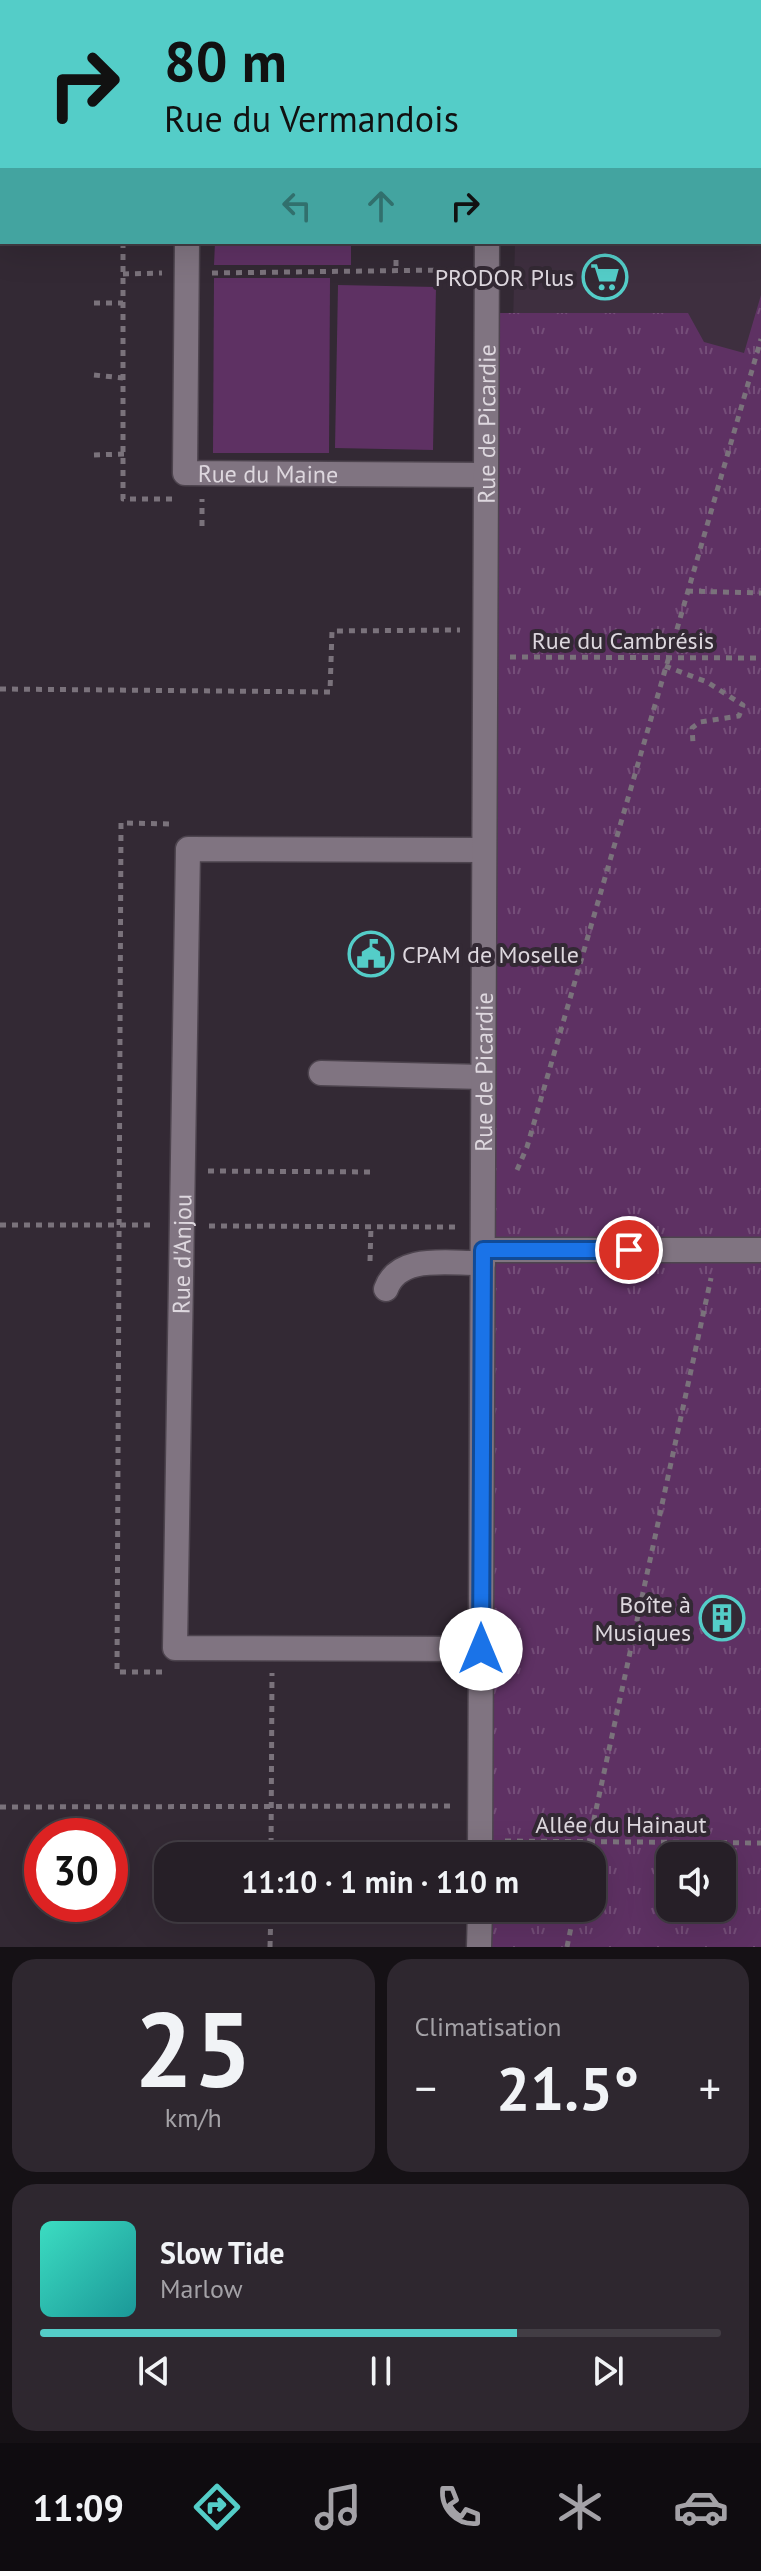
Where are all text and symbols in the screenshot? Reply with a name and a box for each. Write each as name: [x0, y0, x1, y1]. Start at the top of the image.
text: 80 m: [164, 25, 287, 97]
icon: right: [32, 32, 136, 136]
text: Rue du Vermandois: [164, 95, 459, 142]
icon: left: [275, 184, 319, 228]
icon: ahead: [359, 184, 403, 228]
icon: right: [443, 184, 487, 228]
supermarket icon: PRODOR Plus: [581, 253, 629, 301]
place label: PRODOR Plus: [435, 262, 574, 293]
street label: Rue de Picardie: [470, 344, 502, 504]
street label: Rue du Maine: [198, 458, 338, 490]
street label: Rue du Cambrésis: [532, 625, 714, 656]
public building icon: CPAM de Moselle: [347, 930, 395, 978]
place label: CPAM de Moselle: [402, 939, 579, 970]
street label: Rue de Picardie: [468, 992, 499, 1152]
street label: Rue d'Anjou: [165, 1194, 198, 1314]
pin: [595, 1216, 663, 1284]
icon: arrive: [607, 1228, 651, 1272]
place label: Boîte à Musiques: [594, 1589, 691, 1648]
building icon: Boîte à Musiques: [698, 1594, 746, 1642]
position arrow: [439, 1607, 523, 1691]
street label: Allée du Hainaut: [535, 1809, 707, 1840]
speed limit sign: 30: [24, 1818, 128, 1922]
map controls: [656, 1842, 736, 1922]
button: sound: [656, 1842, 736, 1922]
text: 11:10 · 1 min · 110 m: [241, 1862, 519, 1901]
text: 25: [134, 1981, 252, 2116]
text: Climatisation: [415, 2010, 561, 2043]
text: 21.5°: [496, 2049, 639, 2127]
text: −: [415, 2059, 437, 2116]
text: +: [699, 2059, 721, 2116]
text: km/h: [165, 2101, 222, 2134]
text: Slow Tide: [160, 2233, 285, 2272]
text: Marlow: [160, 2272, 243, 2305]
icon: previous: [132, 2349, 176, 2393]
icon: pause: [359, 2349, 403, 2393]
icon: next: [586, 2349, 630, 2393]
icon: directions: [189, 2479, 245, 2535]
icon: music: [310, 2479, 366, 2535]
icon: phone: [431, 2479, 487, 2535]
icon: climate: [552, 2479, 608, 2535]
icon: car: [673, 2479, 729, 2535]
text: 11:09: [32, 2484, 124, 2531]

